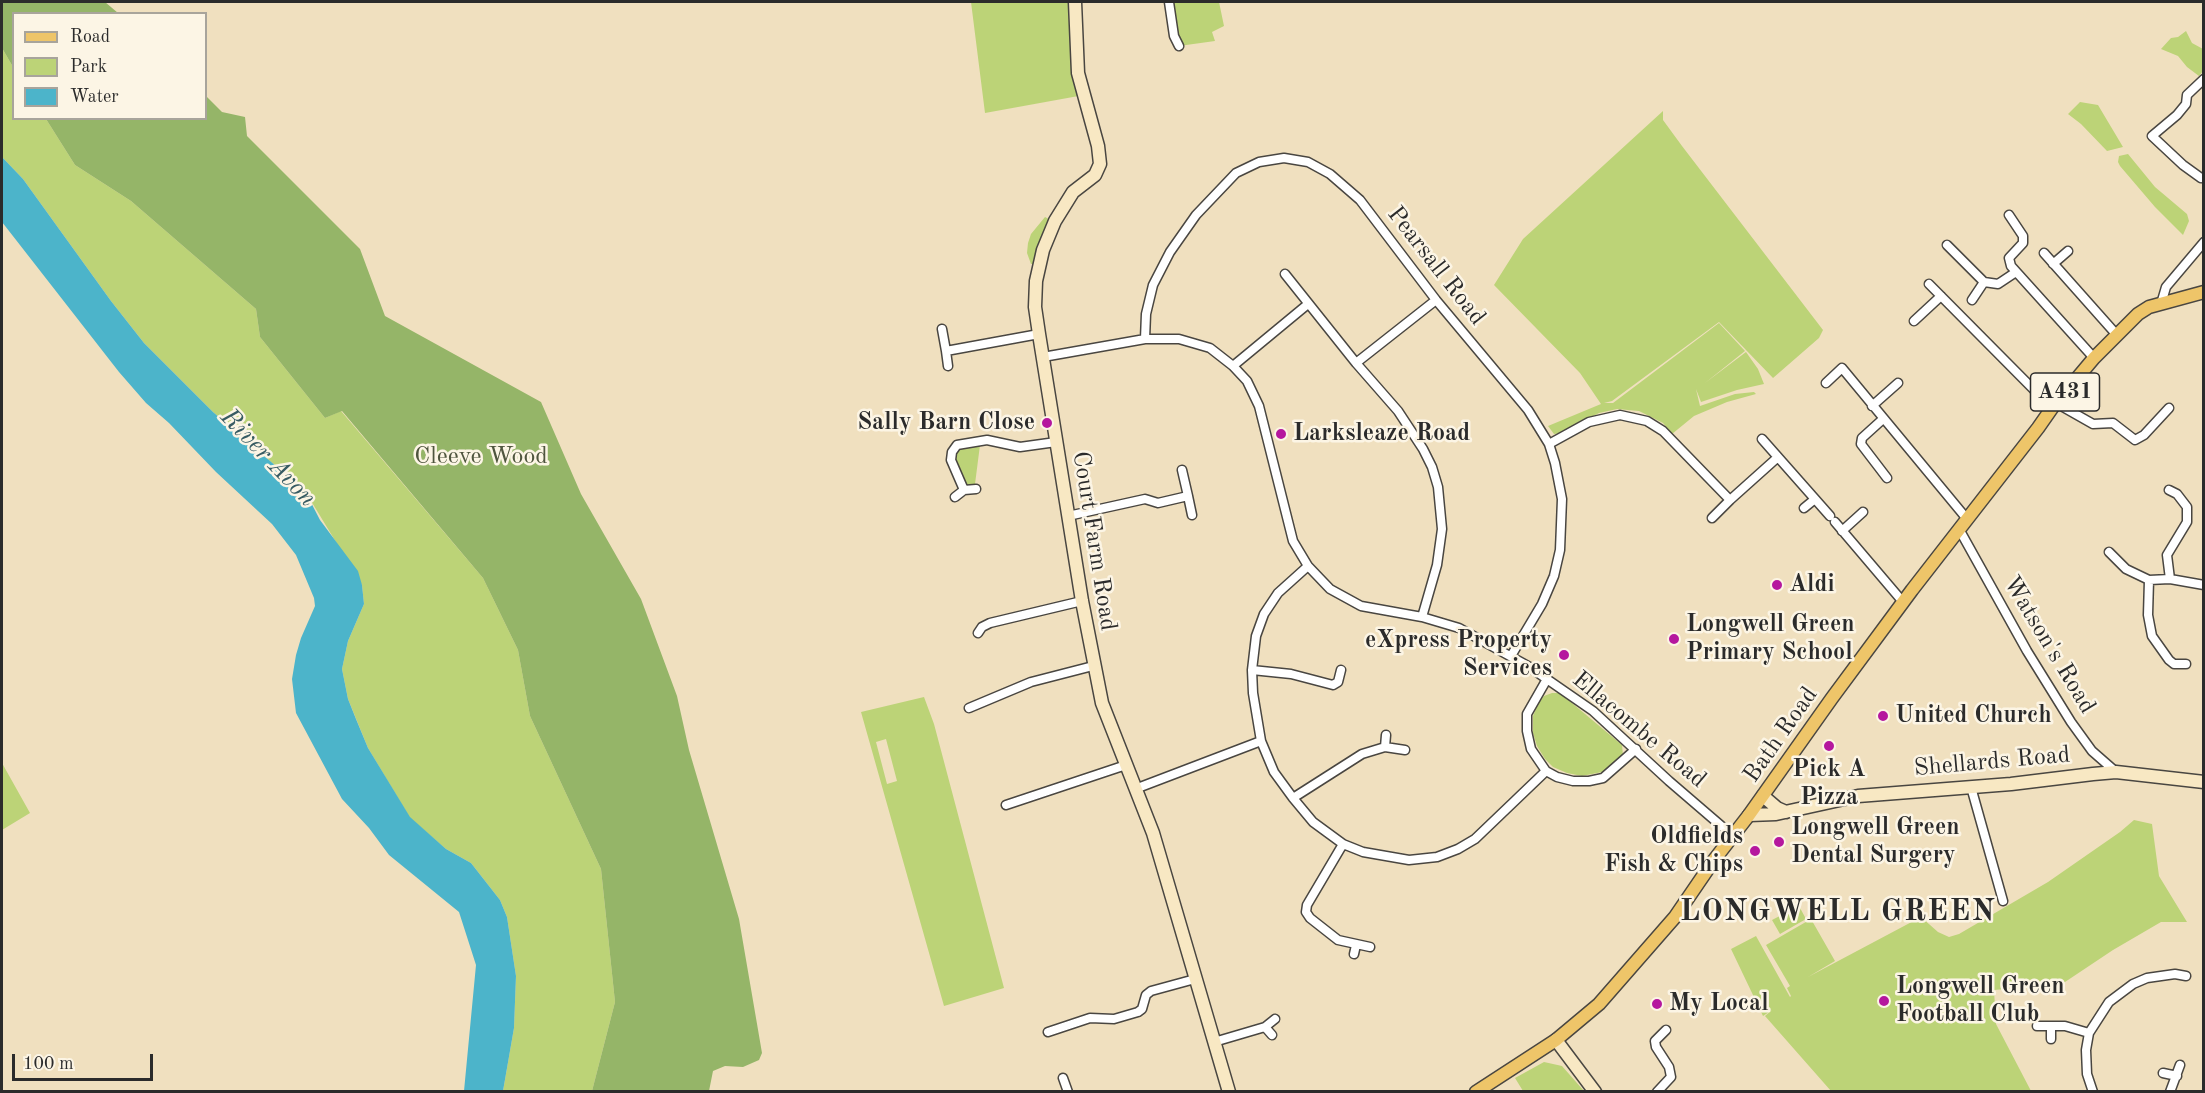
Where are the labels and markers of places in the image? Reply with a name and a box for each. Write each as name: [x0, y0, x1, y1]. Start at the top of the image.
place label: Sally Barn Close: [857, 409, 1035, 437]
marker: Sally Barn Close: [1040, 416, 1054, 430]
place label: Larksleaze Road: [1293, 420, 1470, 448]
marker: Larksleaze Road: [1274, 427, 1288, 441]
place label: Aldi: [1789, 571, 1835, 599]
marker: Aldi: [1770, 578, 1784, 592]
place label: Longwell Green Primary School: [1686, 611, 1855, 667]
place label: eXpress Property Services: [1365, 627, 1552, 683]
marker: Longwell Green Primary School: [1667, 632, 1681, 646]
marker: eXpress Property Services: [1557, 648, 1571, 662]
place label: United Church: [1895, 702, 2052, 730]
marker: United Church: [1876, 709, 1890, 723]
marker: Pick A Pizza: [1822, 739, 1836, 753]
place label: Pick A Pizza: [1792, 756, 1866, 812]
place label: Longwell Green Dental Surgery: [1791, 814, 1960, 870]
place label: Oldfields Fish & Chips: [1604, 823, 1743, 879]
marker: Longwell Green Dental Surgery: [1772, 835, 1786, 849]
marker: Oldfields Fish & Chips: [1748, 844, 1762, 858]
place label: Longwell Green Football Club: [1896, 973, 2065, 1029]
place label: My Local: [1669, 990, 1769, 1018]
marker: Longwell Green Football Club: [1877, 994, 1891, 1008]
marker: My Local: [1650, 997, 1664, 1011]

